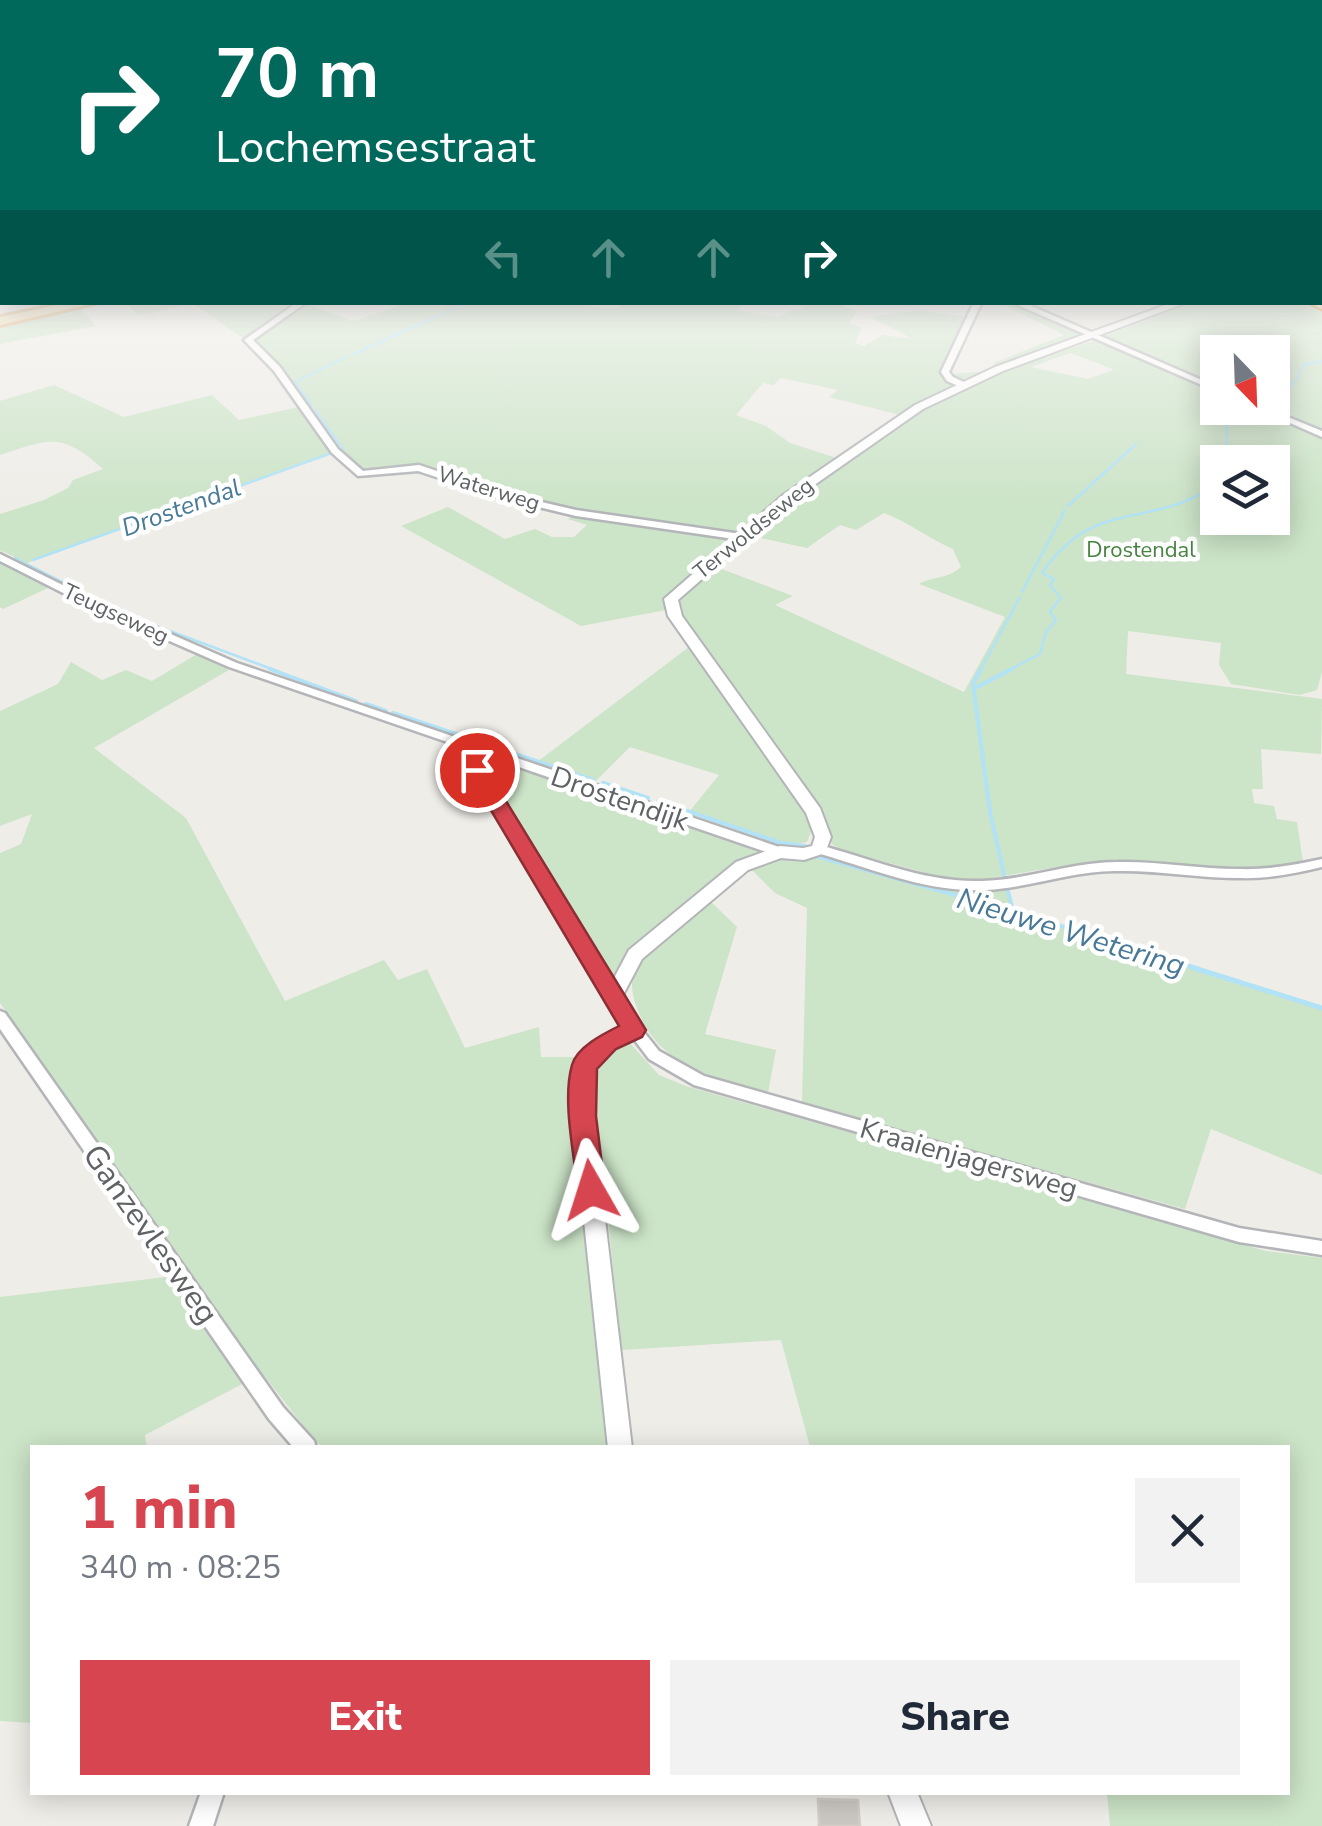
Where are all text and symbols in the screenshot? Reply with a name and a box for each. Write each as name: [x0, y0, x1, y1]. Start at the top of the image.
text: 70 m: [215, 26, 379, 122]
icon: right: [50, 40, 180, 170]
text: Lochemsestraat: [215, 117, 535, 178]
icon: left: [476, 230, 531, 285]
icon: ahead: [581, 230, 636, 285]
icon: ahead: [686, 230, 741, 285]
icon: right: [791, 230, 846, 285]
north arrow: [1200, 335, 1290, 425]
map controls: [1200, 335, 1290, 535]
button: layers: [1200, 445, 1290, 535]
street label: Waterweg: [434, 459, 543, 519]
water label: Drostendal: [117, 471, 246, 545]
street label: Terwoldseweg: [687, 471, 820, 587]
park label: Drostendal: [1086, 535, 1196, 565]
street label: Teugseweg: [58, 576, 173, 652]
pin: [435, 728, 520, 813]
icon: arrive: [450, 743, 505, 798]
street label: Drostendijk: [546, 758, 695, 841]
water label: Nieuwe Wetering: [952, 878, 1190, 987]
street label: Kraaienjagersweg: [855, 1110, 1082, 1208]
street label: Ganzevlesweg: [73, 1136, 228, 1333]
position arrow: [539, 1138, 643, 1242]
text: 1 min: [80, 1467, 238, 1549]
button: close: [1135, 1478, 1240, 1583]
text: 340 m · 08:25: [80, 1546, 281, 1589]
button: Exit: [80, 1660, 650, 1775]
button: Share: [670, 1660, 1240, 1775]

